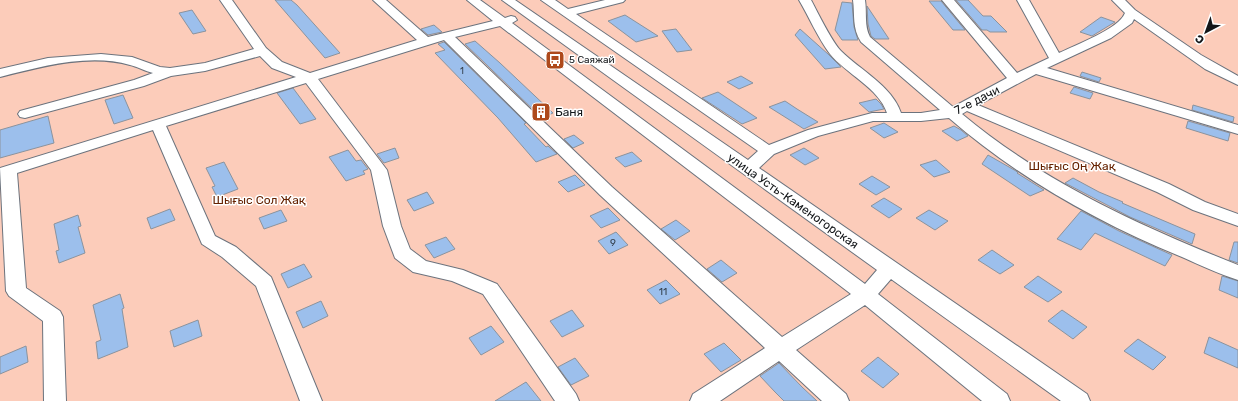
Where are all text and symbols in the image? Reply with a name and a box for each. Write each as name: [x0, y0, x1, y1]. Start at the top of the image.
north arrow: [1186, 12, 1226, 52]
text: С: [1192, 32, 1207, 47]
bus stop icon: 5 Саяжай: [544, 49, 566, 71]
place label: 5 Саяжай: [569, 54, 615, 66]
house number: 1: [460, 66, 464, 76]
street label: 7-е дачи: [952, 83, 1002, 117]
building icon: Баня: [530, 101, 552, 123]
place label: Баня: [555, 105, 583, 119]
street label: улица Усть-Каменогорская: [725, 150, 861, 252]
park label: Шығыс Оң Жақ: [1029, 159, 1116, 173]
park label: Шығыс Сол Жақ: [212, 193, 306, 207]
house number: 9: [610, 237, 616, 249]
house number: 11: [659, 286, 667, 298]

